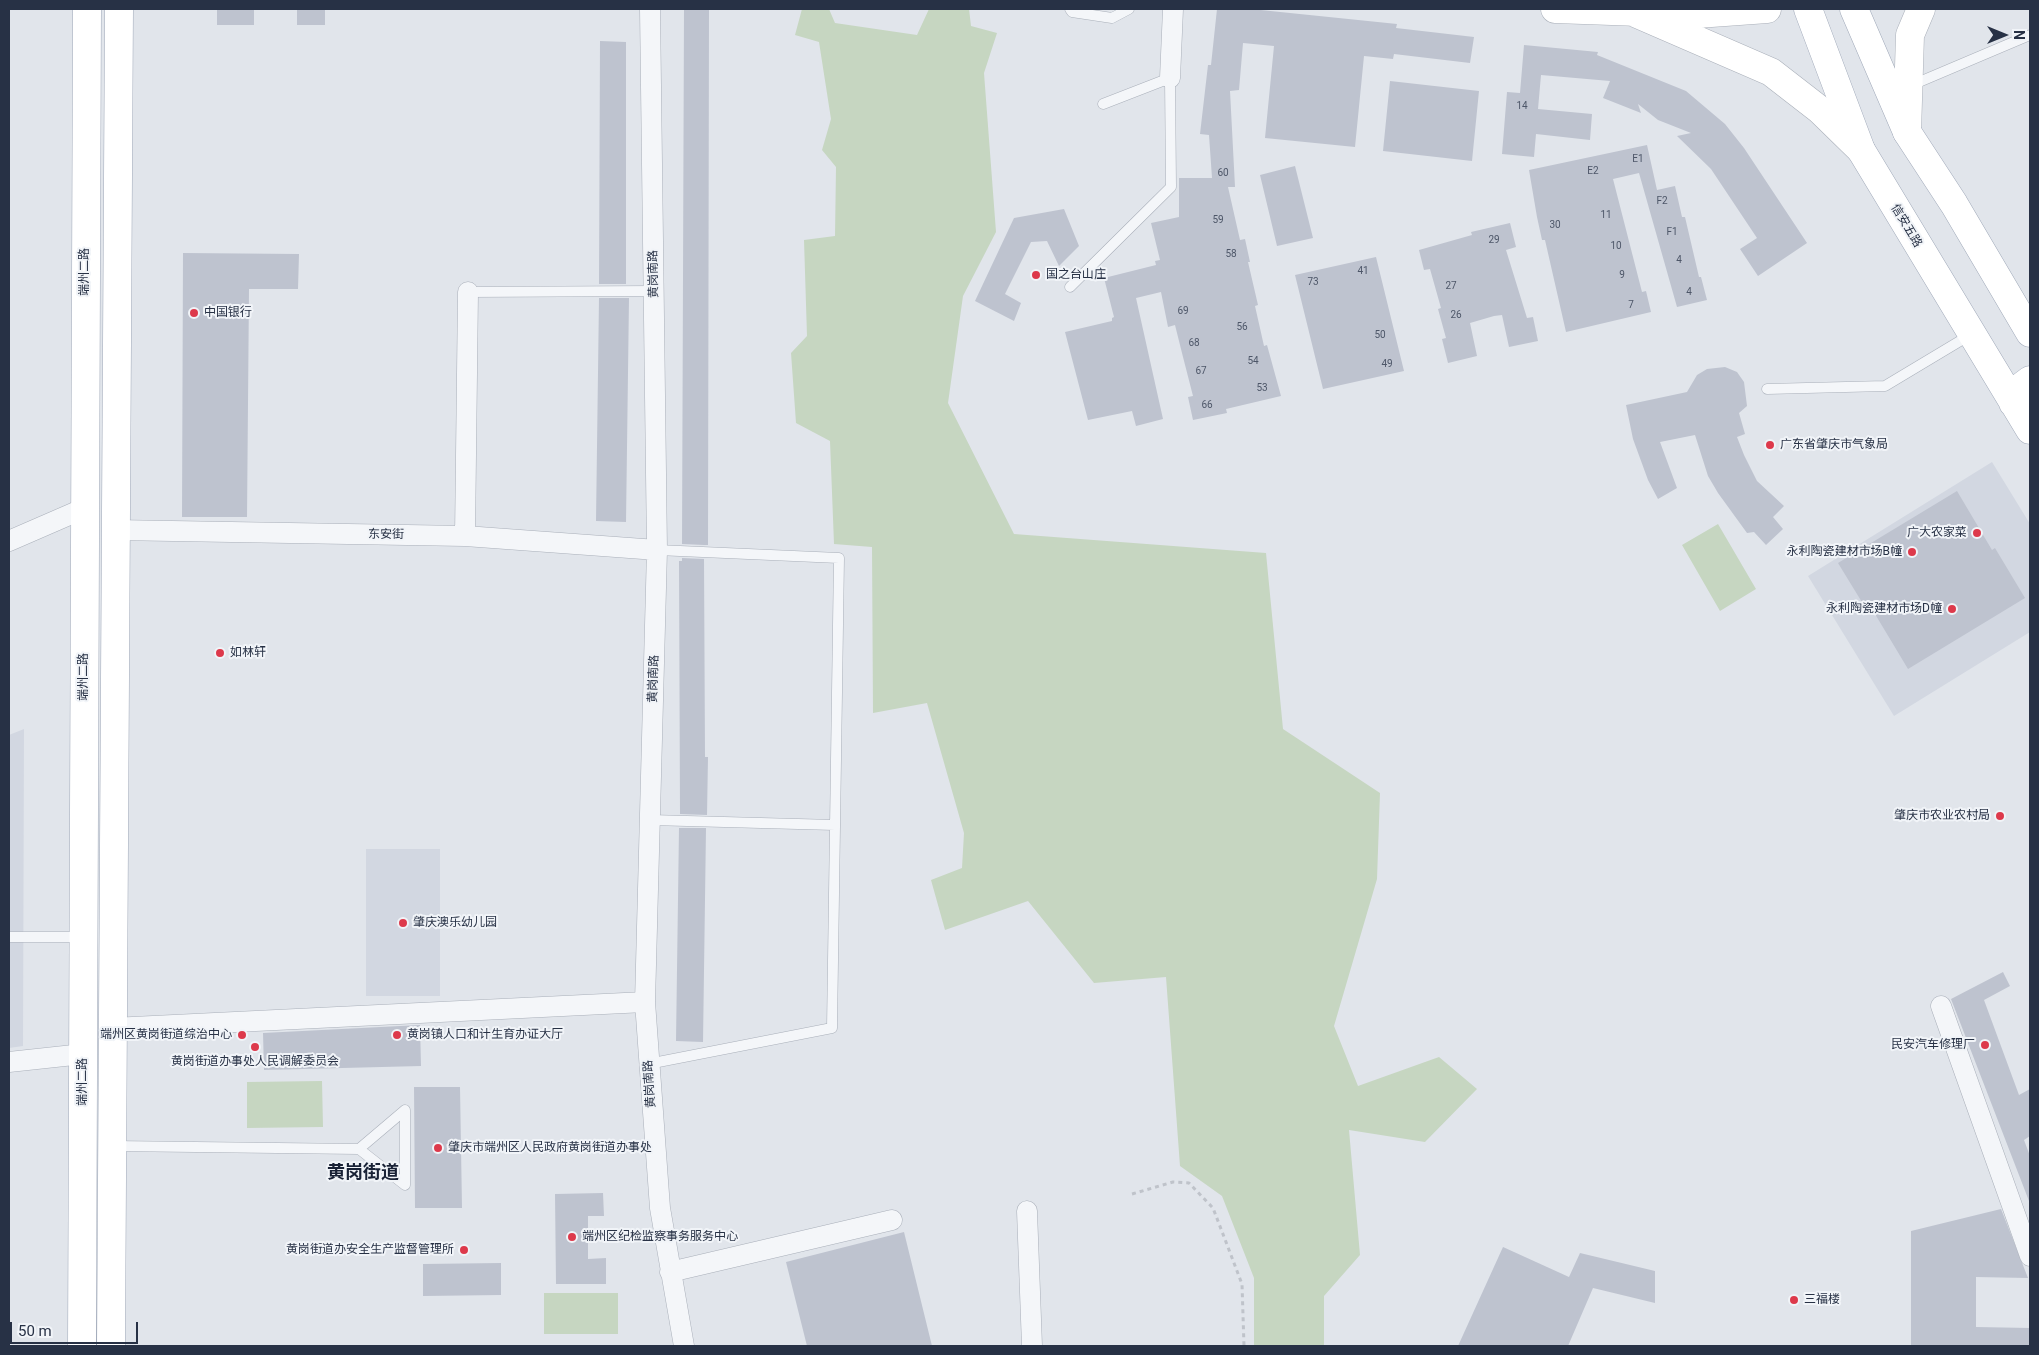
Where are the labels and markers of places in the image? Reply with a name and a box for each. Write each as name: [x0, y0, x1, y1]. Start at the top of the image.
place label: 国之台山庄: [1046, 268, 1106, 282]
marker: 国之台山庄: [1030, 269, 1042, 281]
place label: 中国银行: [204, 306, 252, 320]
marker: 中国银行: [188, 307, 200, 319]
place label: 广东省肇庆市气象局: [1780, 438, 1888, 452]
marker: 广东省肇庆市气象局: [1764, 439, 1776, 451]
place label: 广大农家菜: [1907, 526, 1967, 540]
marker: 广大农家菜: [1971, 527, 1983, 539]
place label: 永利陶瓷建材市场B幢: [1787, 545, 1902, 559]
marker: 永利陶瓷建材市场B幢: [1906, 546, 1918, 558]
place label: 永利陶瓷建材市场D幢: [1826, 602, 1942, 616]
marker: 永利陶瓷建材市场D幢: [1946, 603, 1958, 615]
place label: 如林轩: [230, 646, 266, 660]
marker: 如林轩: [214, 647, 226, 659]
place label: 肇庆市农业农村局: [1894, 809, 1990, 823]
marker: 肇庆市农业农村局: [1994, 810, 2006, 822]
place label: 肇庆澳乐幼儿园: [413, 916, 497, 930]
marker: 肇庆澳乐幼儿园: [397, 917, 409, 929]
place label: 端州区黄岗街道综治中心: [100, 1028, 232, 1042]
place label: 黄岗镇人口和计生育办证大厅: [407, 1028, 563, 1042]
marker: 端州区黄岗街道综治中心: [236, 1029, 248, 1041]
marker: 黄岗镇人口和计生育办证大厅: [391, 1029, 403, 1041]
place label: 民安汽车修理厂: [1891, 1038, 1975, 1052]
marker: 民安汽车修理厂: [1979, 1039, 1991, 1051]
marker: 黄岗街道办事处人民调解委员会: [249, 1041, 261, 1053]
place label: 黄岗街道办事处人民调解委员会: [171, 1055, 339, 1069]
place label: 肇庆市端州区人民政府黄岗街道办事处: [448, 1141, 652, 1155]
marker: 肇庆市端州区人民政府黄岗街道办事处: [432, 1142, 444, 1154]
place label: 端州区纪检监察事务服务中心: [582, 1230, 738, 1244]
marker: 端州区纪检监察事务服务中心: [566, 1231, 578, 1243]
place label: 黄岗街道办安全生产监督管理所: [286, 1243, 454, 1257]
marker: 黄岗街道办安全生产监督管理所: [458, 1244, 470, 1256]
place label: 三福楼: [1804, 1293, 1840, 1307]
marker: 三福楼: [1788, 1294, 1800, 1306]

